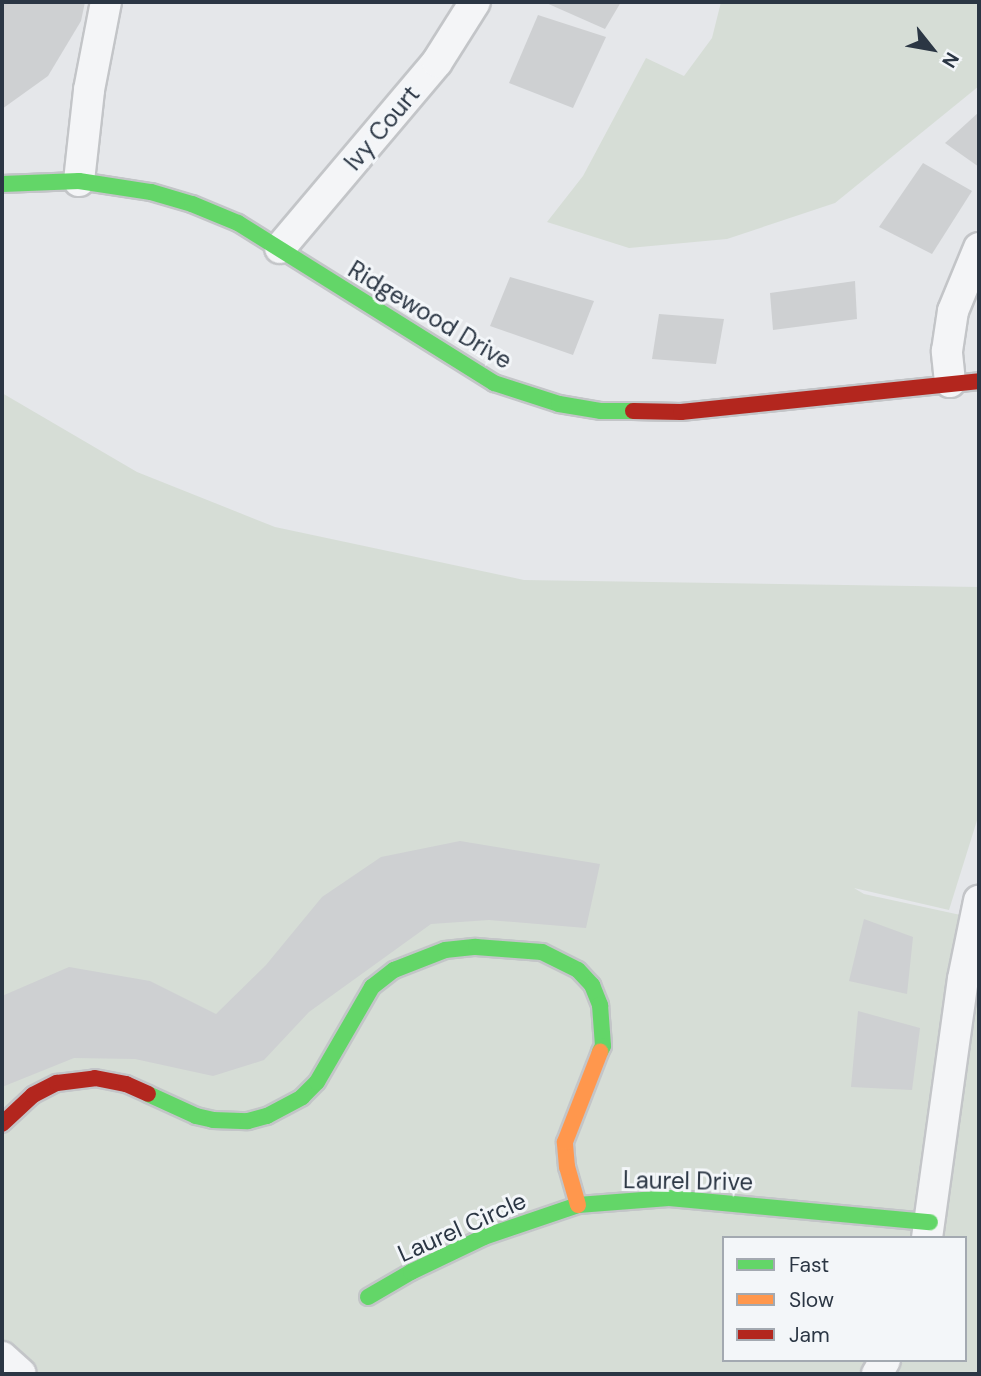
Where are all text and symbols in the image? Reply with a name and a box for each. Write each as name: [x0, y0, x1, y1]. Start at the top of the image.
north arrow: [897, 14, 967, 84]
text: N: [936, 48, 965, 72]
street label: Ivy Court: [338, 80, 426, 176]
street label: Ridgewood Drive: [343, 255, 517, 375]
street label: Laurel Drive: [623, 1165, 753, 1197]
street label: Laurel Circle: [393, 1186, 531, 1268]
legend: [722, 1236, 967, 1362]
text: Fast: [789, 1251, 829, 1279]
text: Slow: [789, 1286, 834, 1314]
text: Jam: [789, 1321, 830, 1349]

